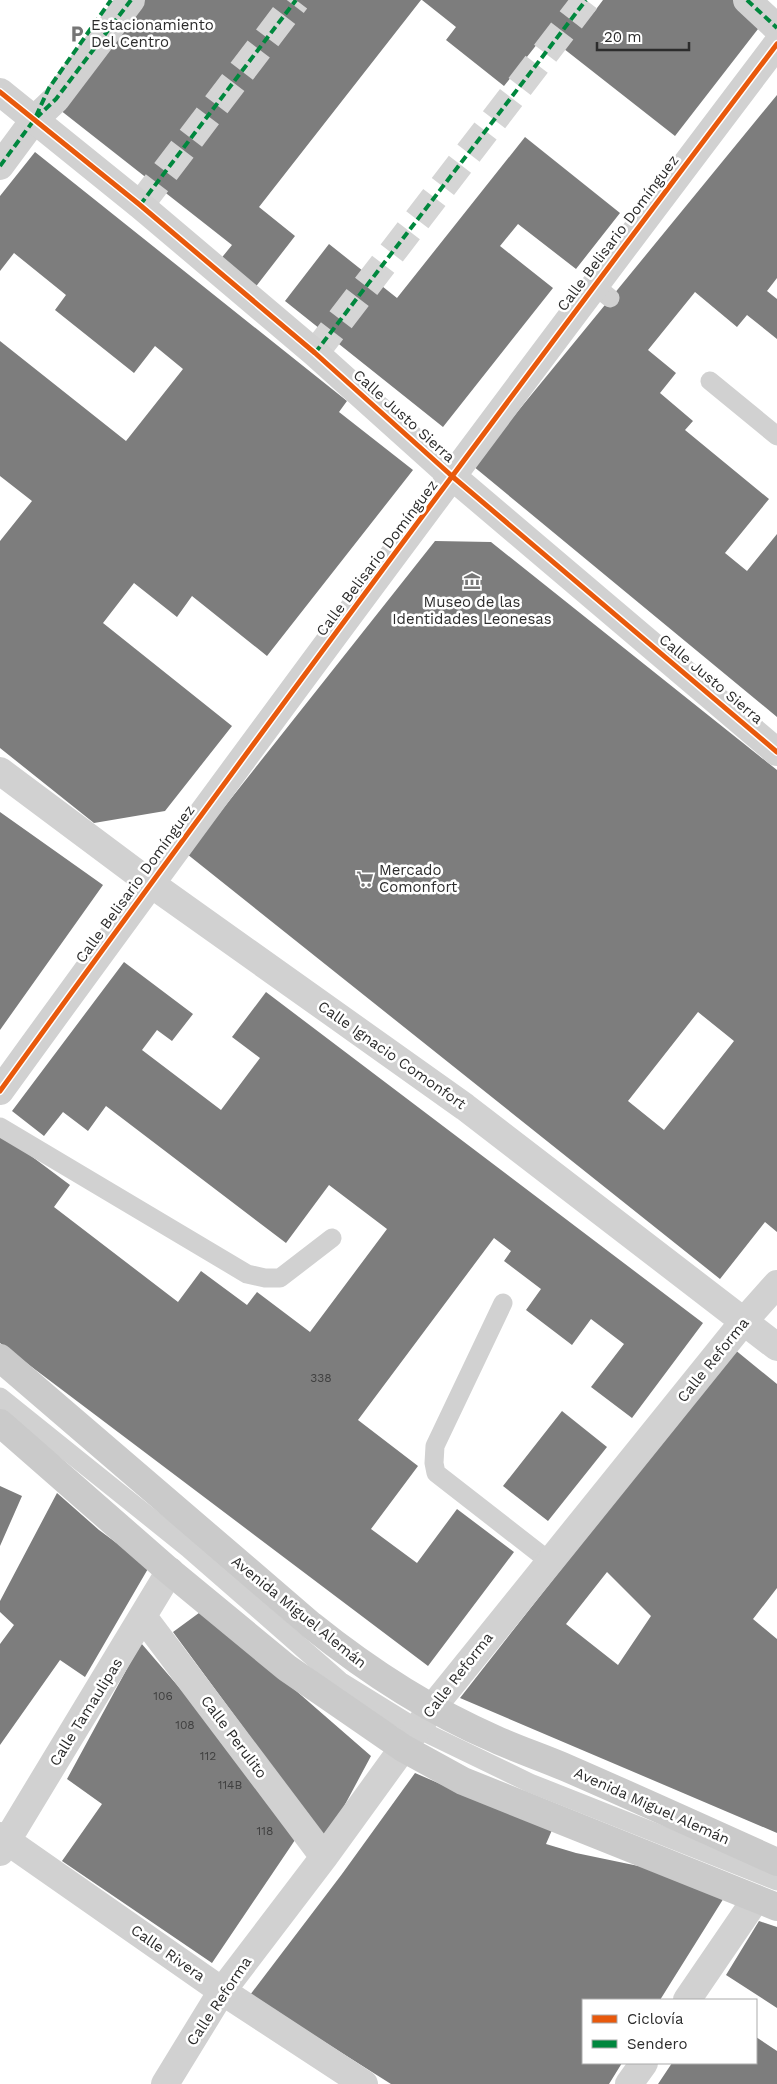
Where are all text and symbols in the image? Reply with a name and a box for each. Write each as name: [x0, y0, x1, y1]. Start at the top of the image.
place label: Estacionamiento Del Centro: [91, 16, 214, 51]
scale bar: [597, 20, 690, 52]
parking icon: Estacionamiento Del Centro: [67, 24, 87, 44]
text: 20 m: [604, 28, 642, 46]
street label: Calle Belisario Domínguez: [553, 151, 683, 315]
street label: Calle Justo Sierra: [350, 366, 459, 467]
street label: Calle Belisario Domínguez: [312, 476, 442, 640]
museum icon: Museo de las Identidades Leonesas: [462, 571, 482, 591]
place label: Museo de las Identidades Leonesas: [392, 593, 552, 628]
street label: Calle Justo Sierra: [655, 630, 767, 728]
street label: Calle Belisario Domínguez: [72, 802, 198, 966]
place label: Mercado Comonfort: [379, 861, 458, 896]
supermarket icon: Mercado Comonfort: [355, 869, 375, 889]
street label: Calle Ignacio Comonfort: [314, 997, 470, 1113]
street label: Calle Reforma: [673, 1314, 753, 1406]
house number: 338: [310, 1371, 332, 1385]
street label: Avenida Miguel Alemán: [228, 1552, 370, 1672]
street label: Calle Reforma: [419, 1628, 497, 1721]
street label: Calle Tamaulipas: [46, 1655, 126, 1769]
house number: 106: [153, 1689, 173, 1703]
street label: Calle Perulito: [197, 1692, 271, 1782]
house number: 108: [175, 1718, 195, 1732]
house number: 112: [200, 1749, 216, 1763]
street label: Avenida Miguel Alemán: [571, 1764, 733, 1848]
house number: 114B: [218, 1778, 242, 1792]
house number: 118: [257, 1824, 273, 1838]
street label: Calle Rivera: [127, 1921, 209, 1985]
street label: Calle Reforma: [183, 1953, 256, 2049]
legend: [582, 1999, 757, 2064]
text: Ciclovía: [627, 2010, 684, 2028]
text: Sendero: [627, 2035, 688, 2053]

